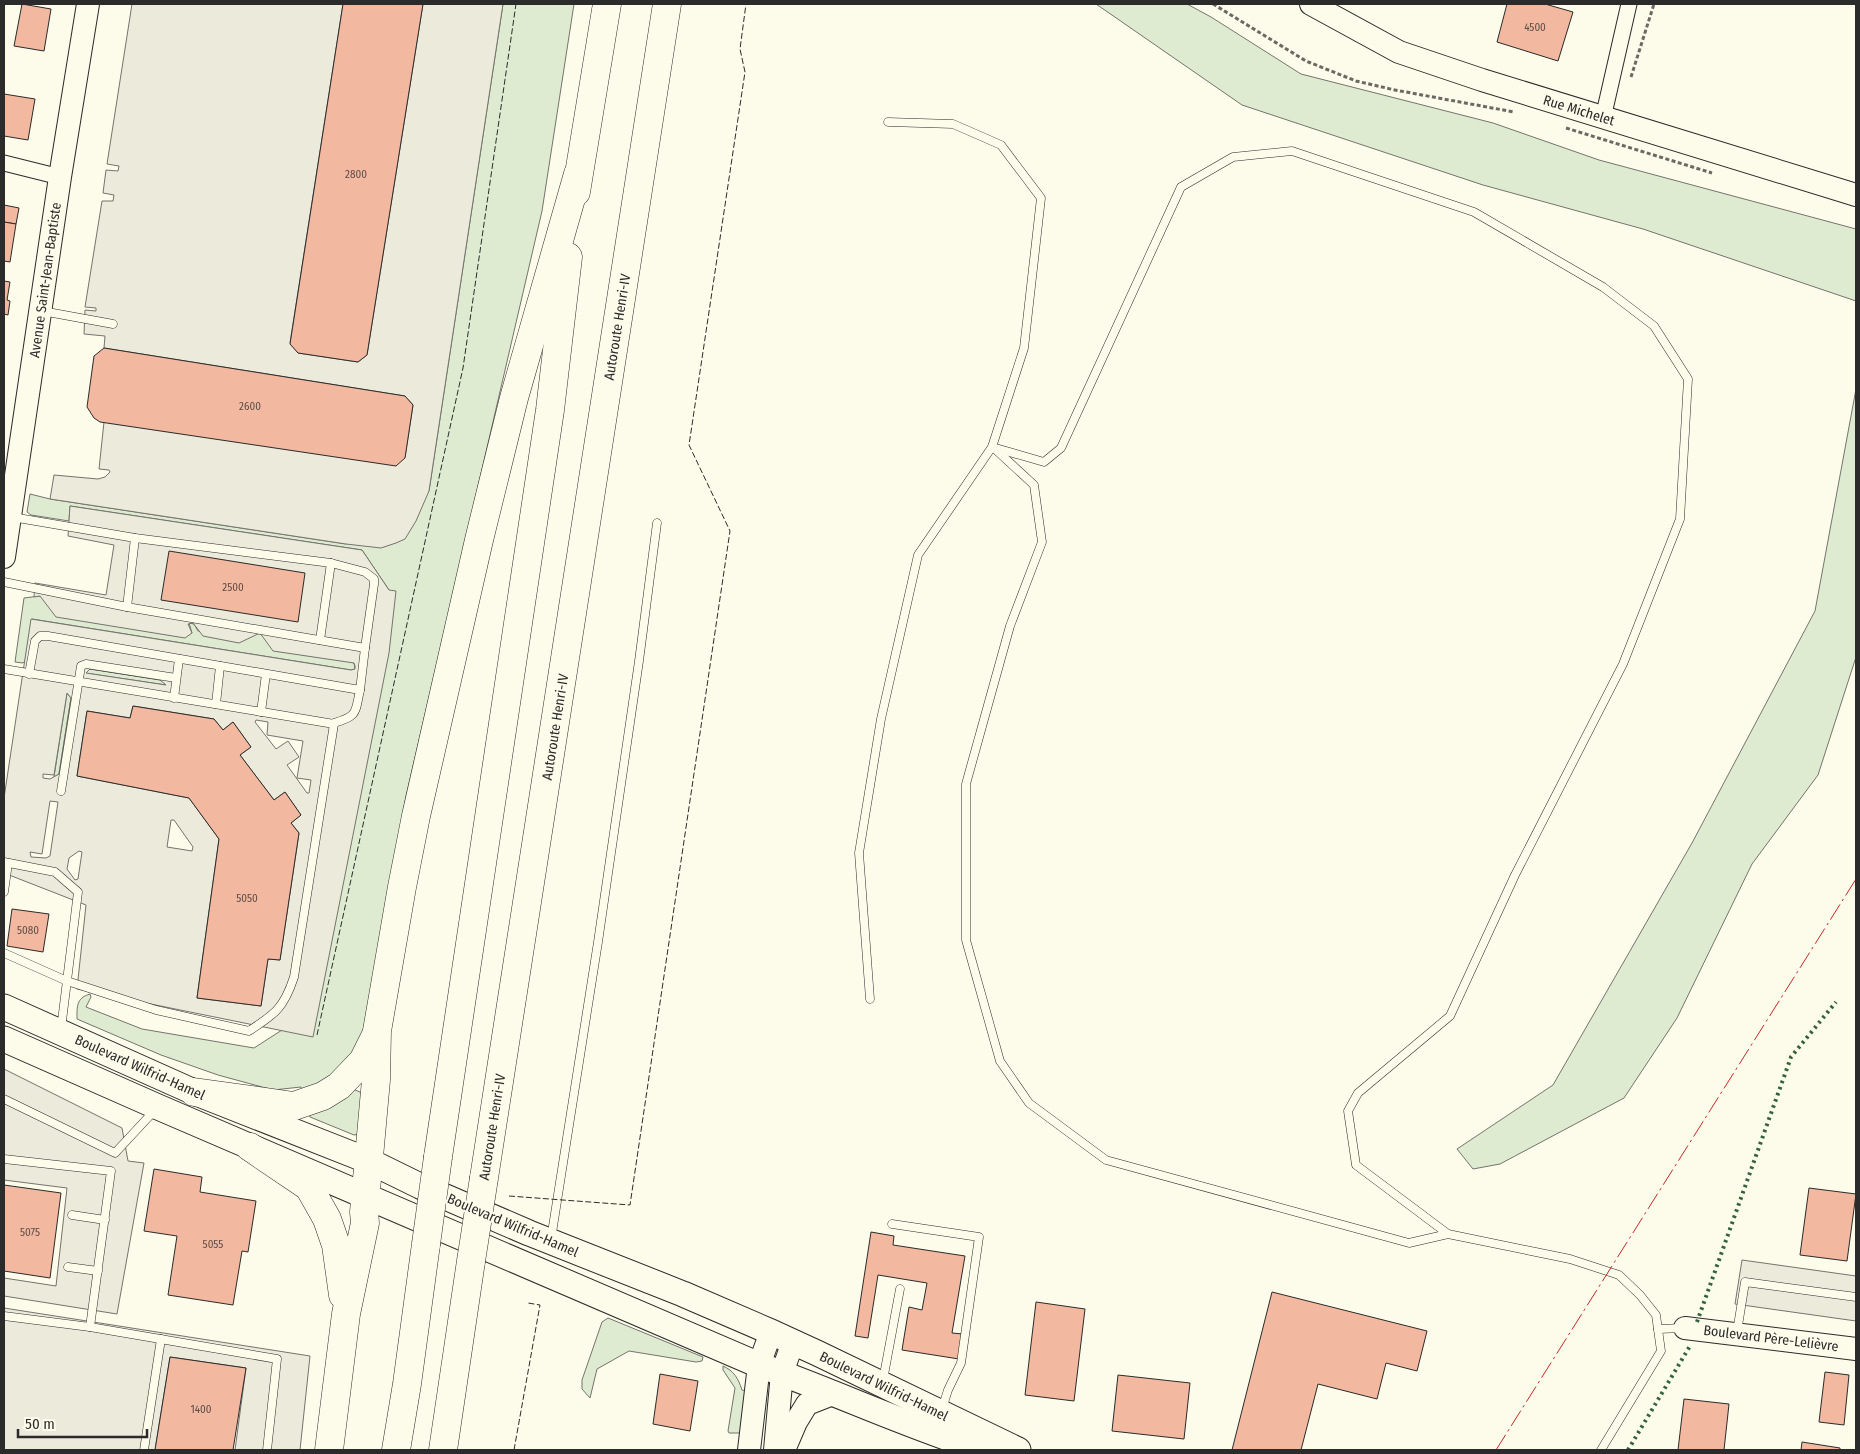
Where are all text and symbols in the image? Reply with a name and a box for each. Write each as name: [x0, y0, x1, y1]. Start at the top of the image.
house number: 4500: [1524, 21, 1546, 34]
street label: Rue Michelet: [1541, 92, 1617, 130]
house number: 2800: [345, 168, 367, 181]
street label: Avenue Saint-Jean-Baptiste: [26, 201, 65, 359]
street label: Autoroute Henri-IV: [601, 272, 634, 381]
house number: 2600: [239, 400, 261, 413]
house number: 2500: [222, 581, 244, 594]
street label: Autoroute Henri-IV: [539, 672, 572, 781]
house number: 5050: [236, 892, 258, 905]
house number: 5080: [17, 924, 39, 937]
street label: Boulevard Wilfrid-Hamel: [72, 1031, 208, 1104]
street label: Autoroute Henri-IV: [476, 1072, 509, 1181]
street label: Boulevard Wilfrid-Hamel: [445, 1190, 581, 1261]
house number: 5075: [20, 1226, 40, 1239]
house number: 5055: [203, 1238, 223, 1251]
street label: Boulevard Père-Lelièvre: [1702, 1322, 1840, 1355]
street label: Boulevard Wilfrid-Hamel: [817, 1348, 951, 1425]
house number: 1400: [190, 1403, 212, 1416]
scale bar: [18, 1406, 146, 1438]
text: 50 m: [25, 1415, 55, 1433]

